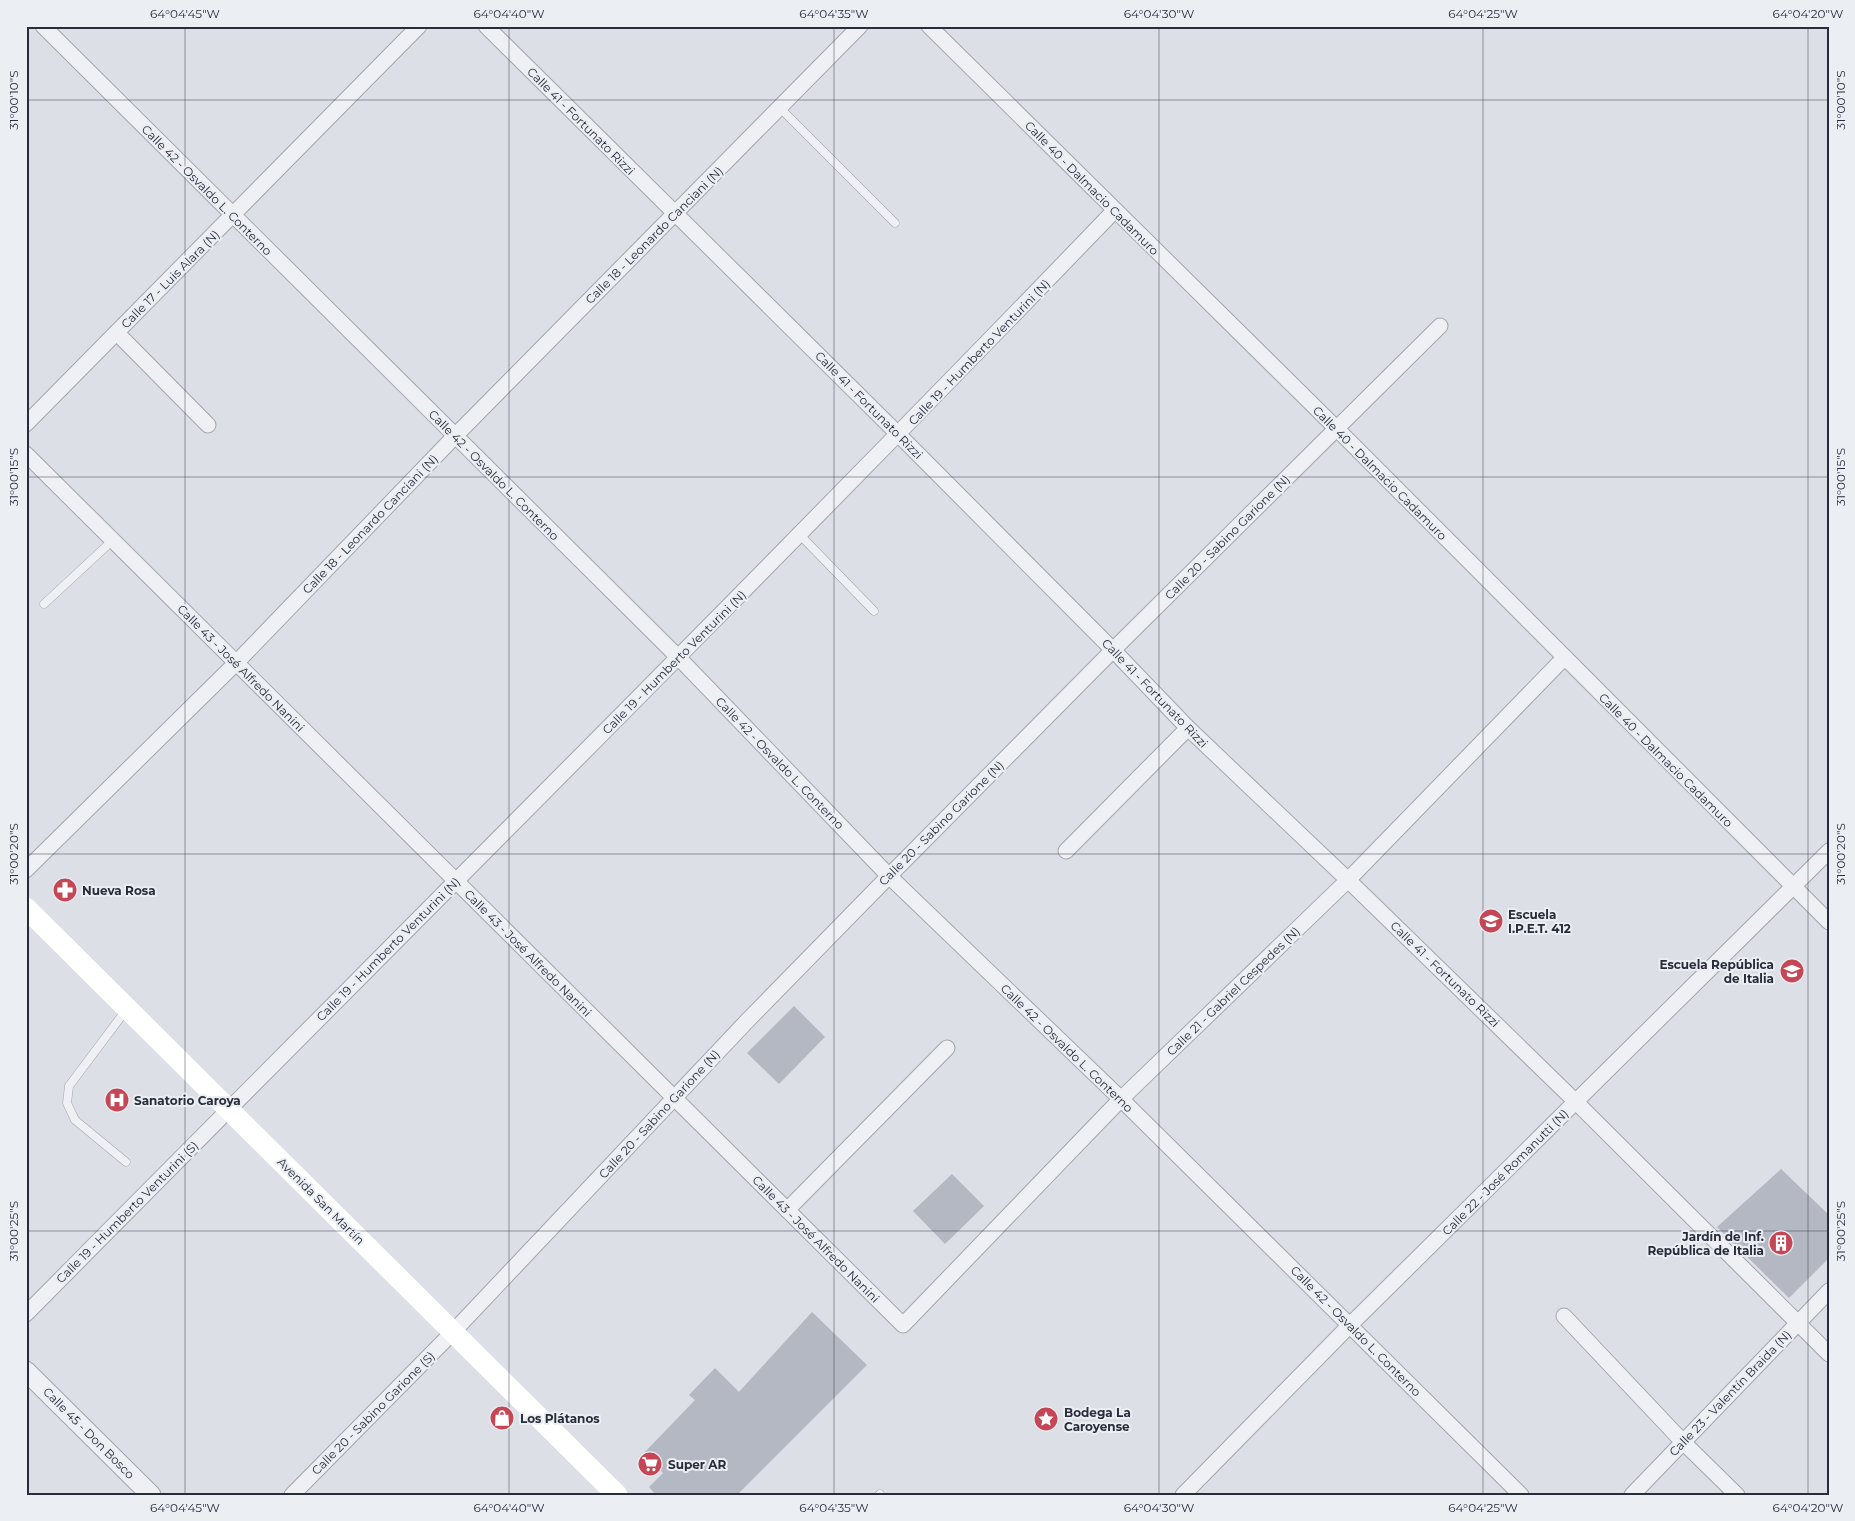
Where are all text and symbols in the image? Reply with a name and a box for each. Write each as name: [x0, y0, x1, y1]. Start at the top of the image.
text: 64°04'45"W: [150, 6, 220, 21]
text: 64°04'40"W: [473, 6, 545, 21]
text: 64°04'35"W: [799, 6, 869, 21]
text: 64°04'30"W: [1124, 6, 1194, 21]
text: 64°04'25"W: [1448, 6, 1518, 21]
text: 64°04'20"W: [1773, 6, 1843, 21]
street label: Calle 41 - Fortunato Rizzi: [524, 64, 638, 178]
text: 31°00'10"S: [6, 70, 21, 130]
text: 31°00'10"S: [1833, 70, 1848, 130]
street label: Calle 40 - Dalmacio Cadamuro: [1022, 118, 1162, 258]
street label: Calle 42 - Osvaldo L. Conterno: [139, 122, 275, 258]
street label: Calle 18 - Leonardo Canciani (N): [582, 163, 726, 307]
street label: Calle 17 - Luis Alara (N): [118, 227, 222, 331]
street label: Calle 19 - Humberto Venturini (N): [905, 276, 1053, 428]
street label: Calle 41 - Fortunato Rizzi: [812, 348, 926, 462]
street label: Calle 40 - Dalmacio Cadamuro: [1310, 403, 1450, 543]
street label: Calle 42 - Osvaldo L. Conterno: [426, 407, 562, 543]
text: 31°00'15"S: [6, 448, 21, 506]
text: 31°00'15"S: [1833, 448, 1848, 506]
street label: Calle 18 - Leonardo Canciani (N): [299, 451, 441, 597]
street label: Calle 20 - Sabino Garione (N): [1161, 471, 1293, 603]
street label: Calle 19 - Humberto Venturini (N): [599, 587, 749, 737]
street label: Calle 43 - José Alfredo Nanini: [174, 601, 308, 735]
street label: Calle 41 - Fortunato Rizzi: [1099, 635, 1211, 751]
street label: Calle 40 - Dalmacio Cadamuro: [1596, 690, 1736, 830]
street label: Calle 42 - Osvaldo L. Conterno: [713, 694, 847, 832]
street label: Calle 20 - Sabino Garione (N): [875, 757, 1007, 889]
text: 31°00'20"S: [6, 823, 21, 885]
text: 31°00'20"S: [1833, 823, 1848, 885]
street label: Calle 19 - Humberto Venturini (N): [313, 874, 463, 1024]
pharmacy icon: Nueva Rosa: [52, 877, 78, 903]
place label: Nueva Rosa: [82, 883, 156, 898]
street label: Calle 43 - José Alfredo Nanini: [461, 886, 595, 1020]
place label: Escuela I.P.E.T. 412: [1508, 907, 1571, 936]
school or university icon: Escuela I.P.E.T. 412: [1478, 908, 1504, 934]
street label: Calle 41 - Fortunato Rizzi: [1387, 918, 1503, 1030]
street label: Calle 21 - Gabriel Cespedes (N): [1163, 923, 1303, 1059]
place label: Escuela República de Italia: [1659, 957, 1774, 986]
school or university icon: Escuela República de Italia: [1779, 958, 1805, 984]
street label: Calle 42 - Osvaldo L. Conterno: [998, 981, 1136, 1115]
street label: Calle 20 - Sabino Garione (N): [595, 1047, 723, 1181]
hospital icon: Sanatorio Caroya: [104, 1087, 130, 1113]
place label: Sanatorio Caroya: [134, 1093, 241, 1108]
street label: Calle 22 - José Romanutti (N): [1439, 1106, 1571, 1238]
street label: Calle 19 - Humberto Venturini (S): [53, 1138, 201, 1286]
street label: Avenida San Martín: [274, 1154, 368, 1248]
street label: Calle 43 - José Alfredo Nanini: [749, 1172, 883, 1306]
text: 31°00'25"S: [6, 1201, 21, 1261]
text: 31°00'25"S: [1833, 1201, 1848, 1261]
place label: Jardín de Inf. República de Italia: [1647, 1229, 1764, 1258]
building icon: Jardín de Inf. República de Italia: [1768, 1230, 1794, 1256]
street label: Calle 42 - Osvaldo L. Conterno: [1288, 1263, 1424, 1399]
street label: Calle 23 - Valentín Braida (N): [1666, 1327, 1794, 1459]
street label: Calle 20 - Sabino Garione (S): [308, 1348, 438, 1478]
street label: Calle 45 - Don Bosco: [40, 1384, 138, 1482]
shop icon: Los Plátanos: [489, 1405, 515, 1431]
place label: Bodega La Caroyense: [1064, 1405, 1131, 1434]
place icon: Bodega La Caroyense: [1033, 1406, 1059, 1432]
place label: Los Plátanos: [520, 1411, 600, 1426]
supermarket icon: Super AR: [637, 1451, 663, 1477]
place label: Super AR: [668, 1457, 727, 1472]
text: 64°04'45"W: [150, 1500, 220, 1515]
text: 64°04'40"W: [473, 1500, 545, 1515]
text: 64°04'35"W: [799, 1500, 869, 1515]
text: 64°04'30"W: [1124, 1500, 1194, 1515]
text: 64°04'25"W: [1448, 1500, 1518, 1515]
text: 64°04'20"W: [1773, 1500, 1843, 1515]

